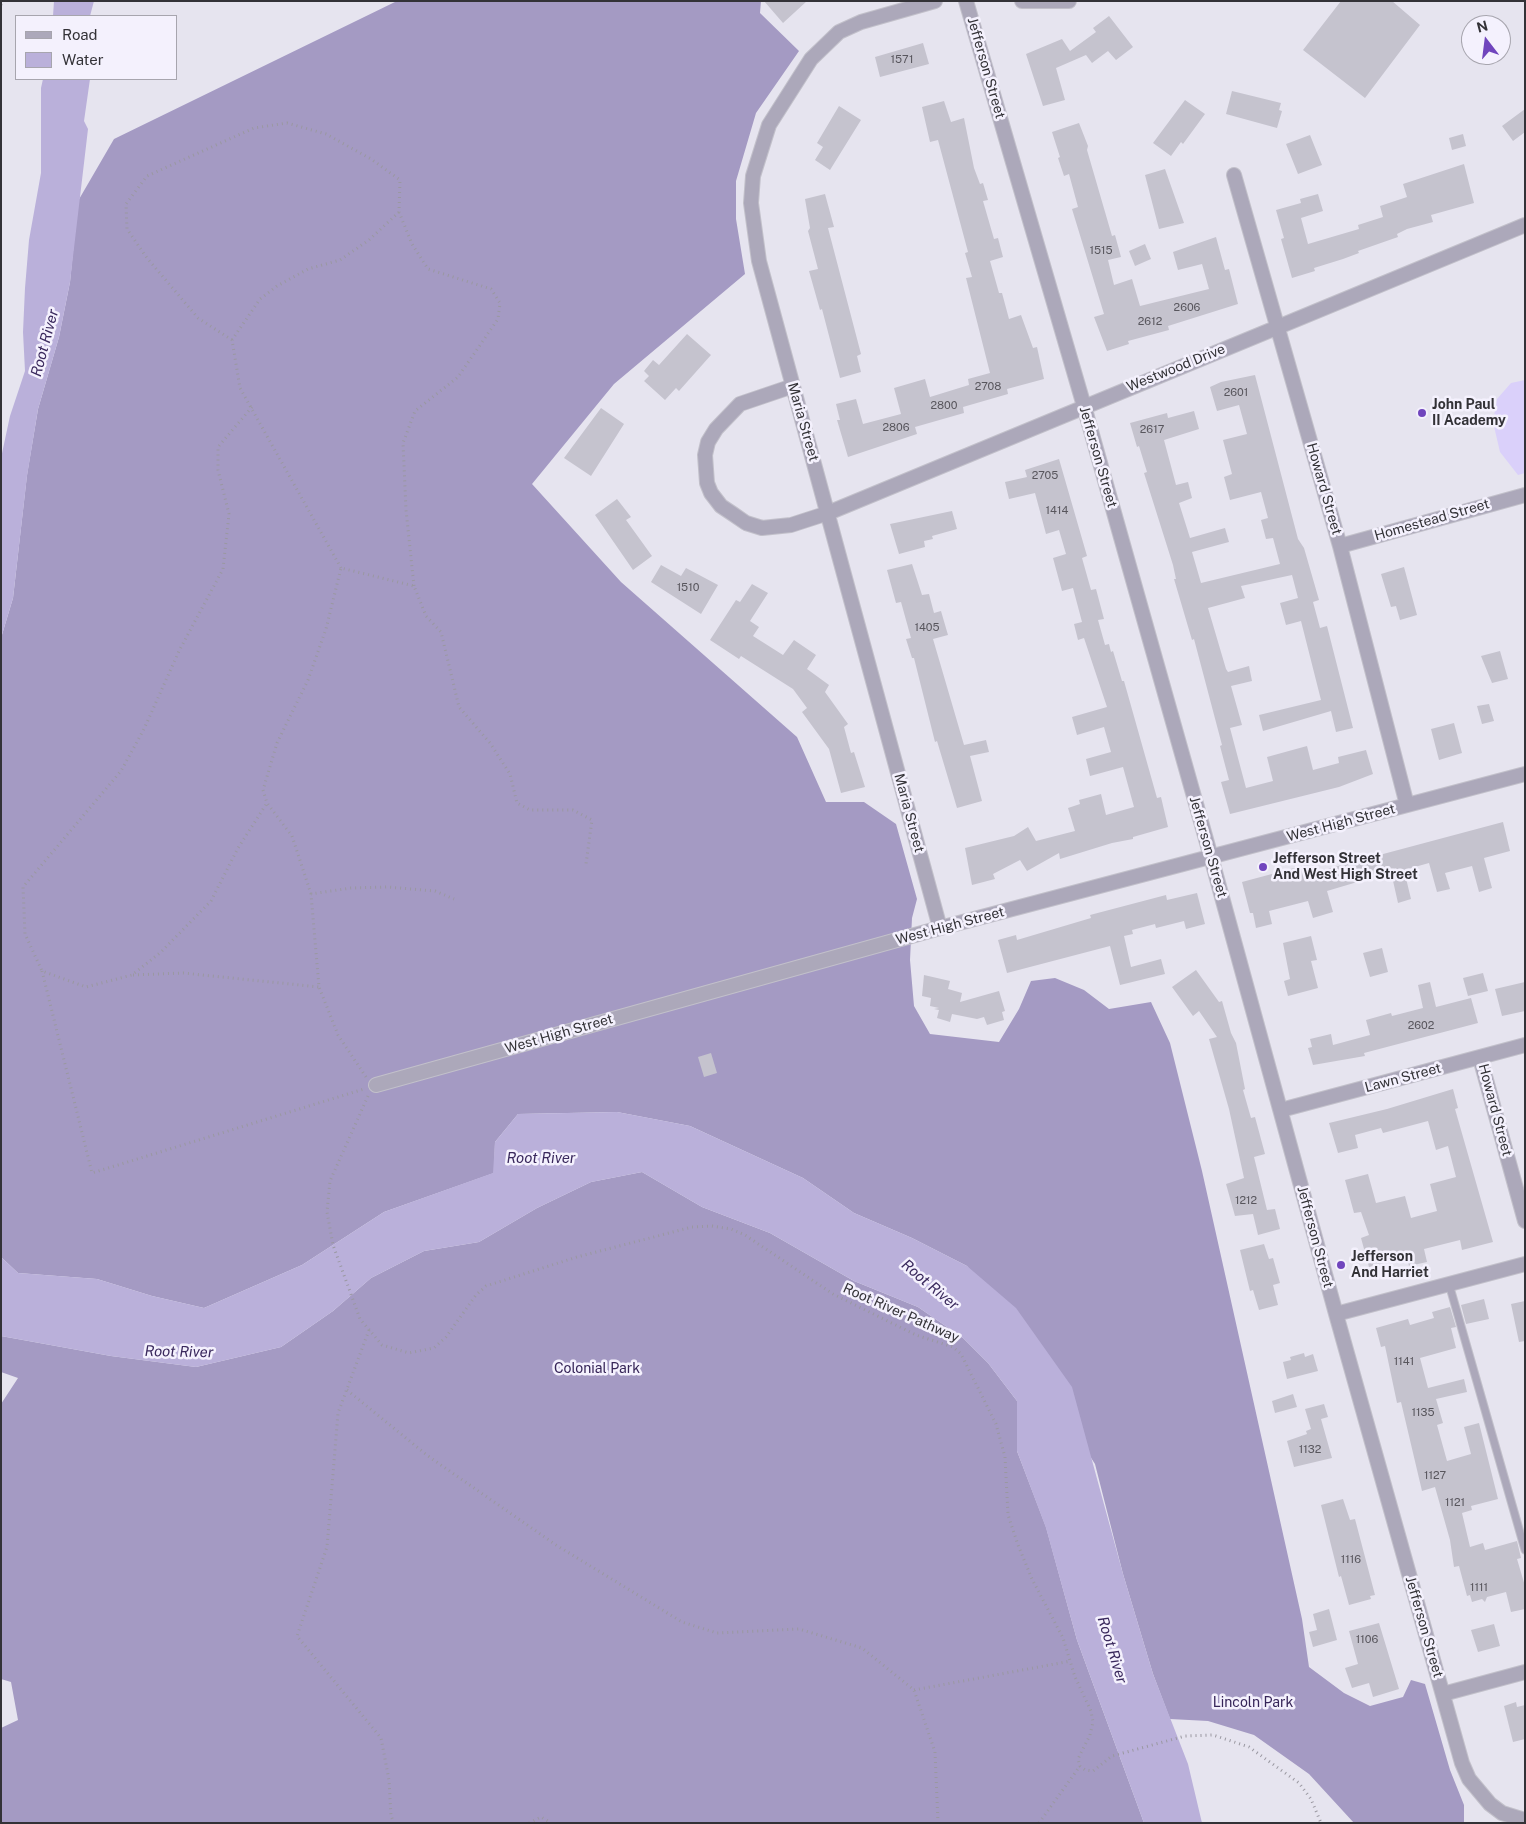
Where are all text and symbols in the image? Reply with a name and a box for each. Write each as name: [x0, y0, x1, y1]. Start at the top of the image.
legend: [15, 15, 178, 80]
street label: Jefferson Street: [964, 15, 1008, 121]
north arrow: [1461, 15, 1511, 65]
text: N: [1475, 17, 1490, 36]
text: Road: [62, 26, 98, 43]
text: Water: [62, 51, 104, 68]
house number: 1571: [891, 53, 913, 67]
house number: 1515: [1089, 244, 1113, 258]
house number: 2606: [1174, 301, 1200, 315]
water label: Root River: [27, 307, 63, 379]
house number: 2612: [1138, 315, 1162, 329]
street label: Westwood Drive: [1124, 341, 1228, 395]
house number: 2708: [975, 380, 1001, 394]
street label: Maria Street: [784, 381, 822, 463]
house number: 2601: [1224, 386, 1248, 400]
place label: John Paul II Academy: [1432, 397, 1506, 430]
house number: 2800: [931, 399, 957, 413]
street label: Jefferson Street: [1076, 404, 1120, 510]
marker: John Paul II Academy: [1416, 407, 1428, 419]
house number: 2806: [882, 421, 910, 435]
house number: 2617: [1140, 423, 1164, 437]
street label: Howard Street: [1303, 441, 1345, 537]
house number: 2705: [1032, 469, 1058, 483]
street label: Homestead Street: [1373, 496, 1491, 544]
house number: 1414: [1046, 504, 1068, 518]
house number: 1510: [677, 581, 699, 595]
house number: 1405: [914, 621, 940, 635]
street label: Maria Street: [890, 772, 928, 854]
street label: Jefferson Street: [1186, 794, 1230, 900]
street label: West High Street: [1285, 800, 1397, 846]
place label: Jefferson Street And West High Street: [1273, 851, 1418, 884]
marker: Jefferson Street And West High Street: [1257, 861, 1269, 873]
street label: West High Street: [894, 903, 1006, 949]
street label: West High Street: [503, 1011, 615, 1057]
house number: 2602: [1408, 1019, 1434, 1033]
street label: Lawn Street: [1363, 1060, 1443, 1096]
street label: Howard Street: [1475, 1062, 1515, 1158]
water label: Root River: [506, 1149, 576, 1167]
street label: Jefferson Street: [1293, 1184, 1337, 1290]
house number: 1212: [1235, 1194, 1257, 1208]
place label: Jefferson And Harriet: [1351, 1249, 1429, 1282]
water label: Root River: [898, 1256, 962, 1314]
marker: Jefferson And Harriet: [1335, 1259, 1347, 1271]
street label: Root River Pathway: [840, 1280, 962, 1346]
water label: Root River: [144, 1342, 214, 1362]
house number: 1141: [1394, 1355, 1414, 1369]
park label: Colonial Park: [554, 1361, 640, 1377]
house number: 1135: [1412, 1406, 1434, 1420]
house number: 1132: [1299, 1443, 1321, 1457]
house number: 1127: [1424, 1469, 1446, 1483]
house number: 1121: [1445, 1496, 1465, 1510]
house number: 1116: [1341, 1553, 1361, 1567]
street label: Jefferson Street: [1402, 1574, 1446, 1680]
house number: 1111: [1470, 1581, 1488, 1595]
water label: Root River: [1093, 1614, 1131, 1686]
house number: 1106: [1356, 1633, 1378, 1647]
park label: Lincoln Park: [1213, 1695, 1293, 1711]

